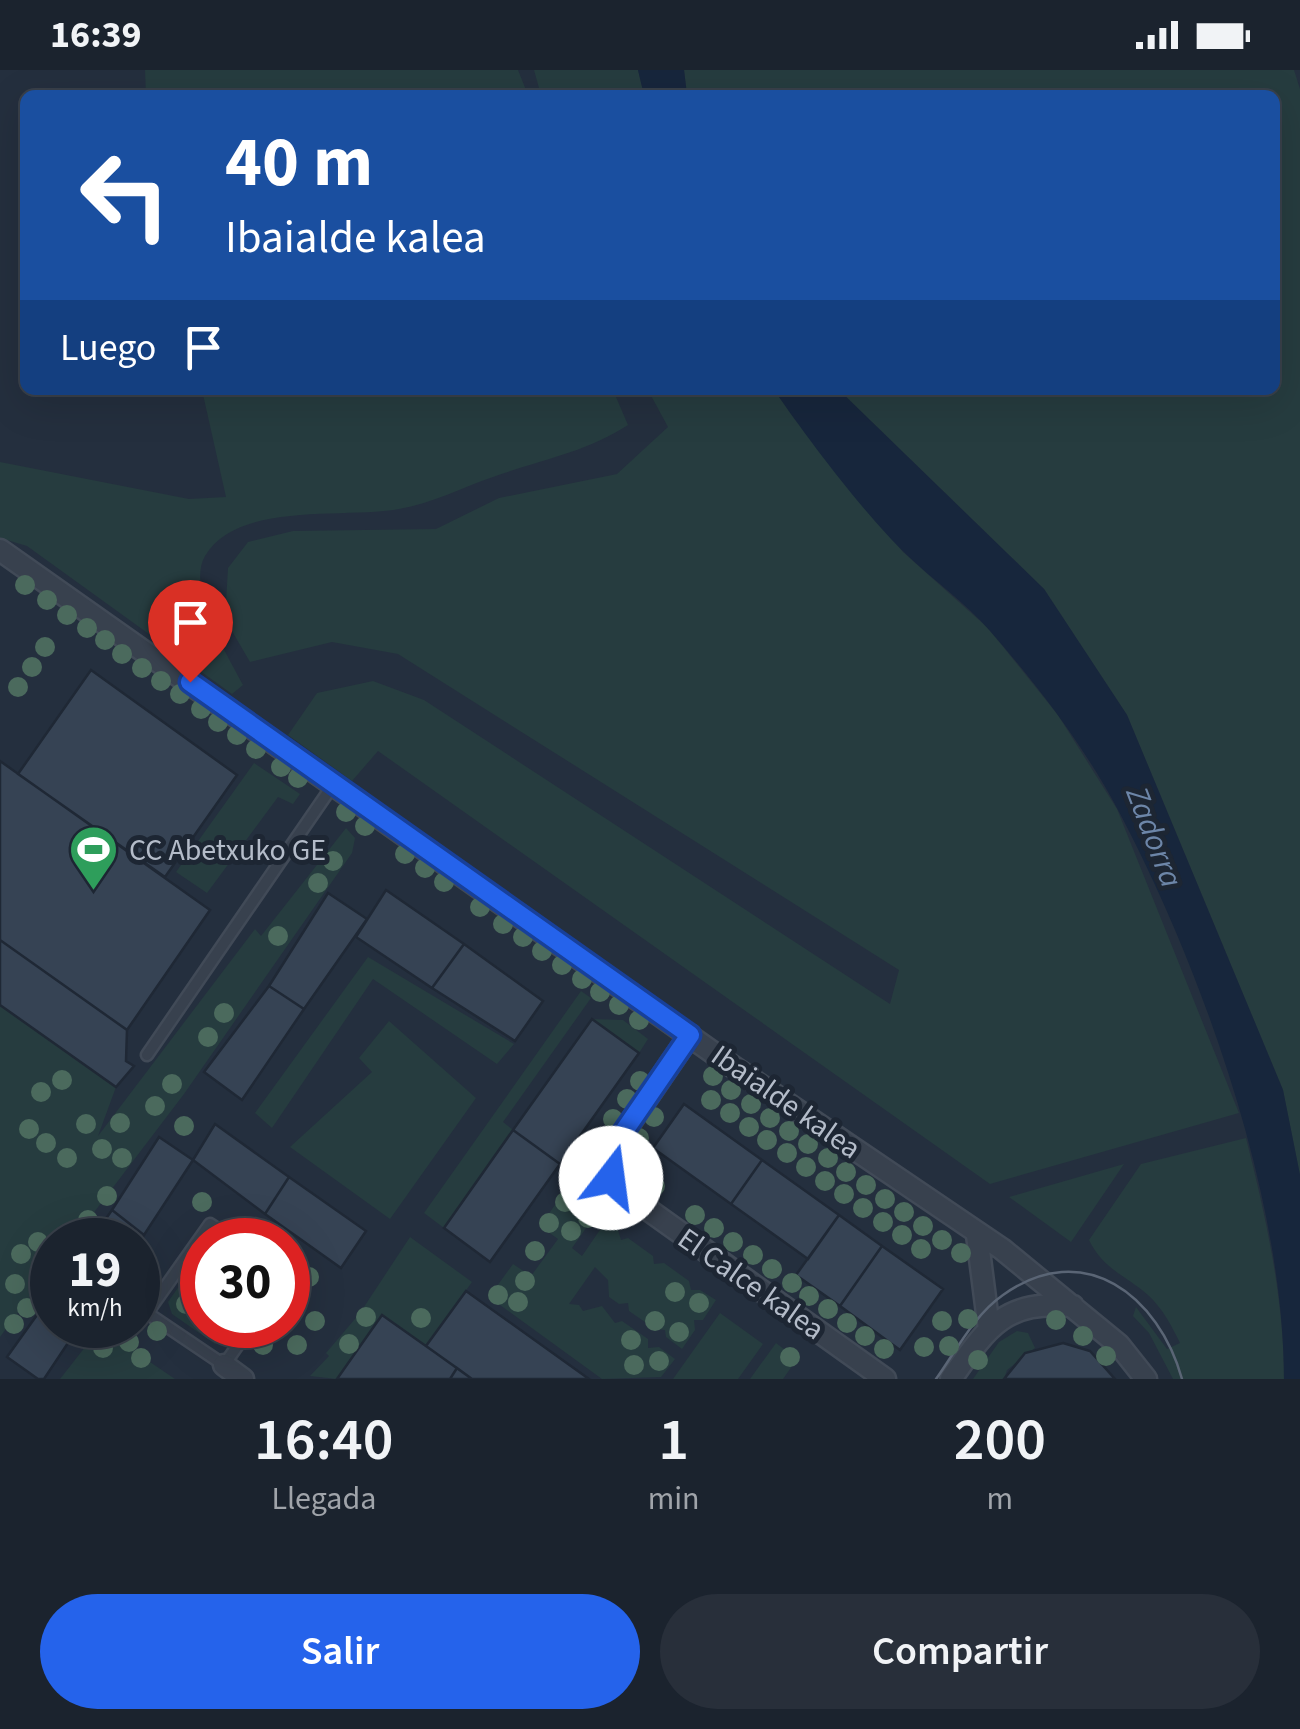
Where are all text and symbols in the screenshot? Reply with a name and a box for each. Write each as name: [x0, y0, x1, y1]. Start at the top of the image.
text: 16:39: [50, 8, 142, 62]
text: 40 m: [225, 113, 373, 213]
icon: left: [60, 130, 190, 260]
text: Ibaialde kalea: [225, 206, 486, 270]
icon: arrive: [176, 320, 231, 375]
text: Luego: [60, 321, 156, 375]
pin: [148, 580, 233, 683]
icon: arrive: [163, 595, 218, 650]
water label: Zadorra: [1113, 779, 1194, 894]
sports icon: CC Abetxuko GE: [68, 824, 120, 892]
place label: CC Abetxuko GE: [129, 829, 326, 872]
street label: Ibaialde kalea: [702, 1035, 870, 1169]
position arrow: [559, 1126, 663, 1230]
speed limit sign: 30: [180, 1218, 310, 1348]
street label: El Calce kalea: [669, 1218, 833, 1350]
text: 19: [69, 1235, 121, 1306]
text: km/h: [67, 1290, 123, 1326]
text: 16:40: [254, 1398, 394, 1483]
text: 1: [658, 1398, 689, 1483]
text: 200: [954, 1398, 1046, 1483]
text: Llegada: [271, 1476, 376, 1522]
text: min: [648, 1476, 700, 1522]
text: m: [987, 1476, 1013, 1522]
button: Salir: [40, 1594, 640, 1709]
button: Compartir: [660, 1594, 1260, 1709]

